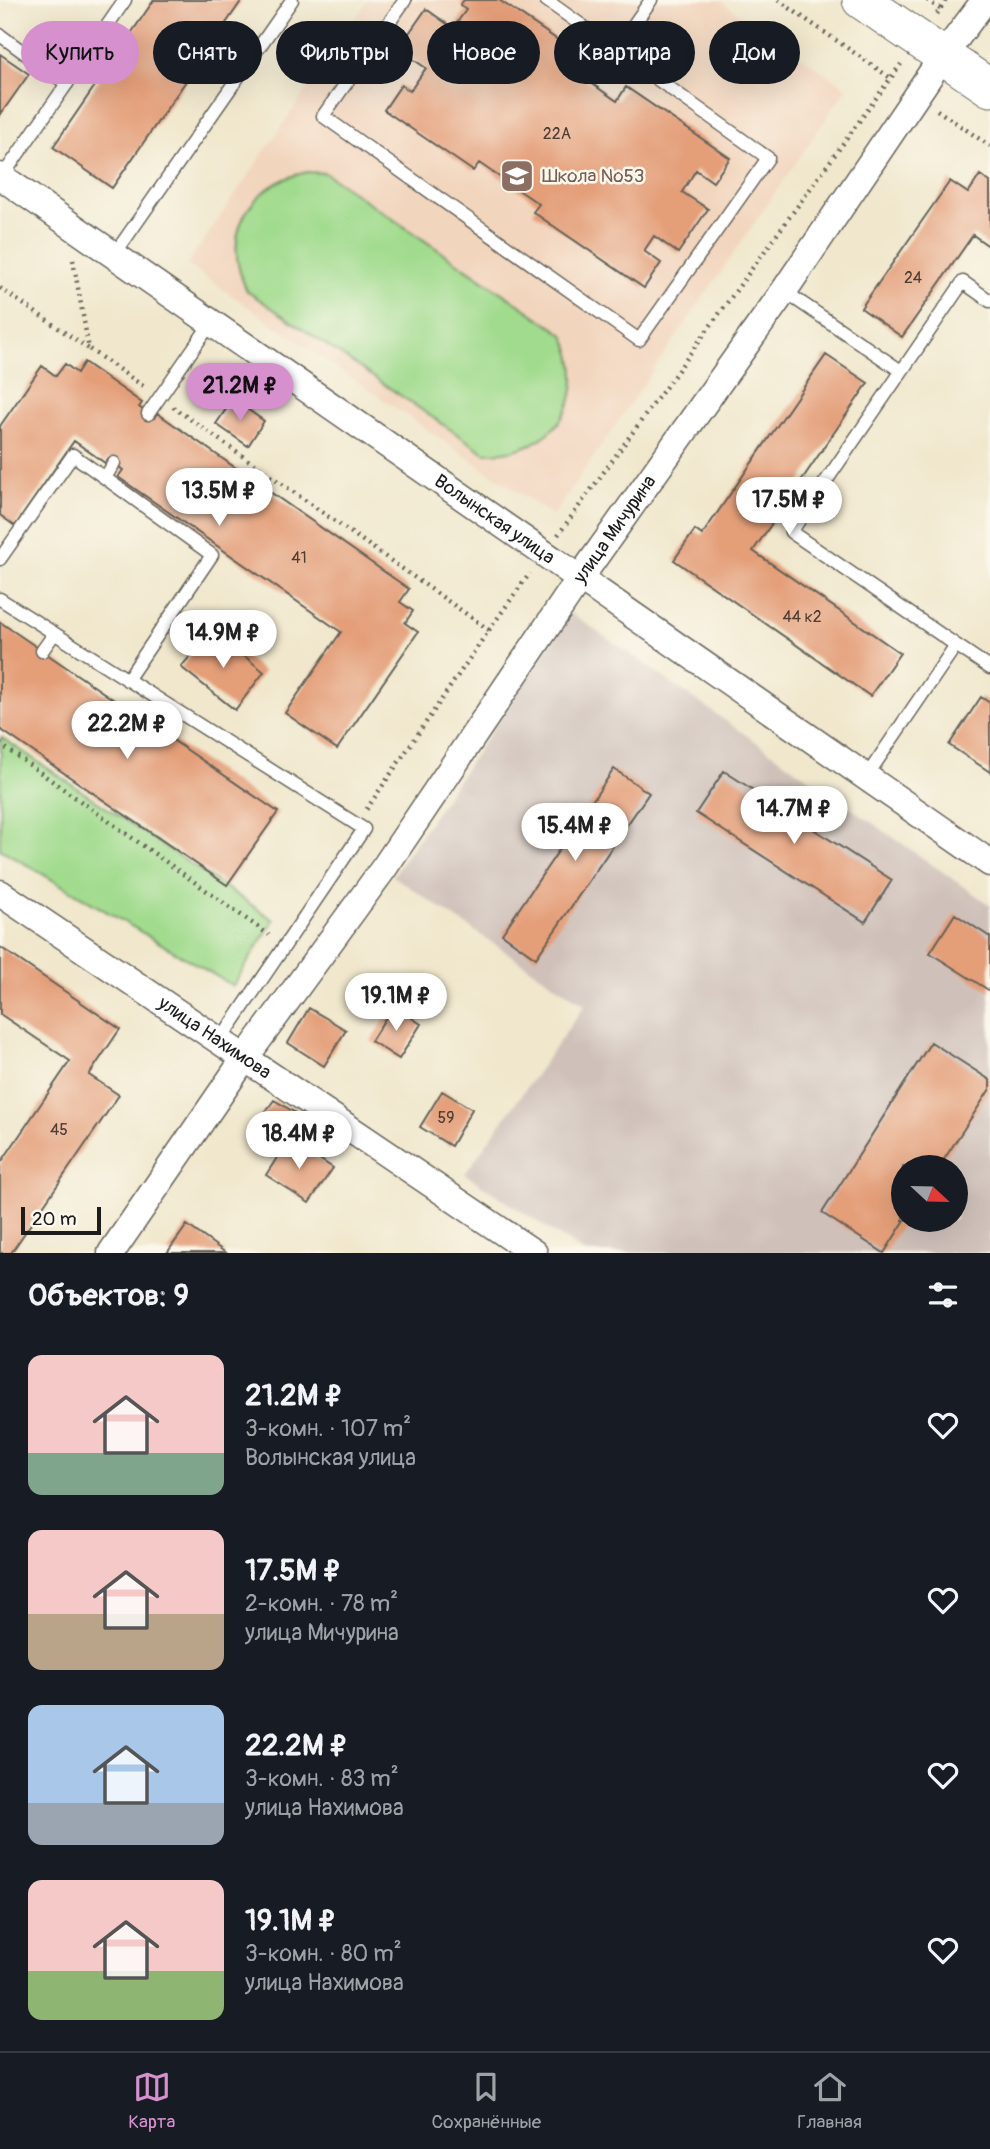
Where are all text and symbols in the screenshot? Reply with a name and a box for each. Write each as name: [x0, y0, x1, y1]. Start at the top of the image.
chip: Купить: [21, 21, 139, 84]
chip: Снять: [153, 21, 262, 84]
chip: Фильтры: [276, 21, 413, 84]
chip: Новое: [427, 21, 540, 84]
chip: Квартира: [554, 21, 695, 84]
chip: Дом: [709, 21, 800, 84]
house number: 22А: [543, 124, 571, 144]
school or university icon: Школа №53: [498, 157, 536, 195]
place label: Школа №53: [542, 164, 644, 188]
house number: 24: [904, 268, 922, 288]
pin: 21.2M ₽: [175, 364, 305, 423]
text: 21.2M ₽: [202, 371, 278, 400]
pin: 13.5M ₽: [154, 468, 284, 528]
street label: Волынская улица: [430, 469, 560, 569]
street label: улица Мичурина: [568, 470, 661, 589]
text: 13.5M ₽: [182, 476, 256, 505]
pin: 17.5M ₽: [724, 477, 854, 537]
text: 17.5M ₽: [752, 485, 826, 514]
house number: 41: [291, 548, 307, 568]
house number: 44 к2: [782, 607, 822, 627]
pin: 14.9M ₽: [158, 610, 288, 670]
text: 14.9M ₽: [186, 618, 260, 647]
pin: 22.2M ₽: [62, 702, 192, 761]
text: 22.2M ₽: [88, 709, 166, 738]
pin: 14.7M ₽: [729, 786, 859, 846]
text: 14.7M ₽: [757, 794, 831, 823]
pin: 15.4M ₽: [510, 804, 640, 863]
text: 15.4M ₽: [537, 811, 613, 840]
pin: 19.1M ₽: [331, 974, 461, 1033]
text: 19.1M ₽: [361, 981, 431, 1010]
street label: улица Нахимова: [153, 991, 276, 1085]
house number: 59: [438, 1108, 454, 1128]
pin: 18.4M ₽: [234, 1112, 364, 1171]
text: 18.4M ₽: [262, 1119, 336, 1148]
house number: 45: [50, 1120, 68, 1140]
north arrow: [891, 1155, 968, 1232]
map controls: [891, 1155, 968, 1232]
scale bar: [21, 1204, 102, 1236]
text: 20 m: [32, 1207, 77, 1231]
icon: filters: [924, 1276, 962, 1314]
text: Объектов: 9: [28, 1277, 189, 1314]
text: 21.2M ₽: [245, 1377, 343, 1414]
icon: home: [84, 1383, 168, 1467]
icon: heart: [924, 1406, 962, 1444]
text: 3-комн. · 107 m²: [245, 1414, 411, 1443]
text: Волынская улица: [245, 1443, 416, 1472]
text: 17.5M ₽: [245, 1552, 342, 1589]
icon: home: [84, 1558, 168, 1642]
icon: heart: [924, 1581, 962, 1619]
text: 2-комн. · 78 m²: [245, 1589, 398, 1618]
text: улица Мичурина: [245, 1618, 399, 1647]
text: 22.2M ₽: [245, 1727, 348, 1764]
icon: home: [84, 1733, 168, 1817]
icon: heart: [924, 1756, 962, 1794]
text: 3-комн. · 83 m²: [245, 1764, 399, 1793]
text: улица Нахимова: [245, 1793, 404, 1822]
text: 19.1M ₽: [245, 1902, 337, 1939]
icon: home: [84, 1908, 168, 1992]
icon: heart: [924, 1931, 962, 1969]
text: 3-комн. · 80 m²: [245, 1939, 402, 1968]
text: улица Нахимова: [245, 1968, 404, 1997]
tab: Карта: [128, 2068, 175, 2134]
tab: Сохранённые: [432, 2068, 541, 2134]
tab: Главная: [797, 2068, 862, 2134]

